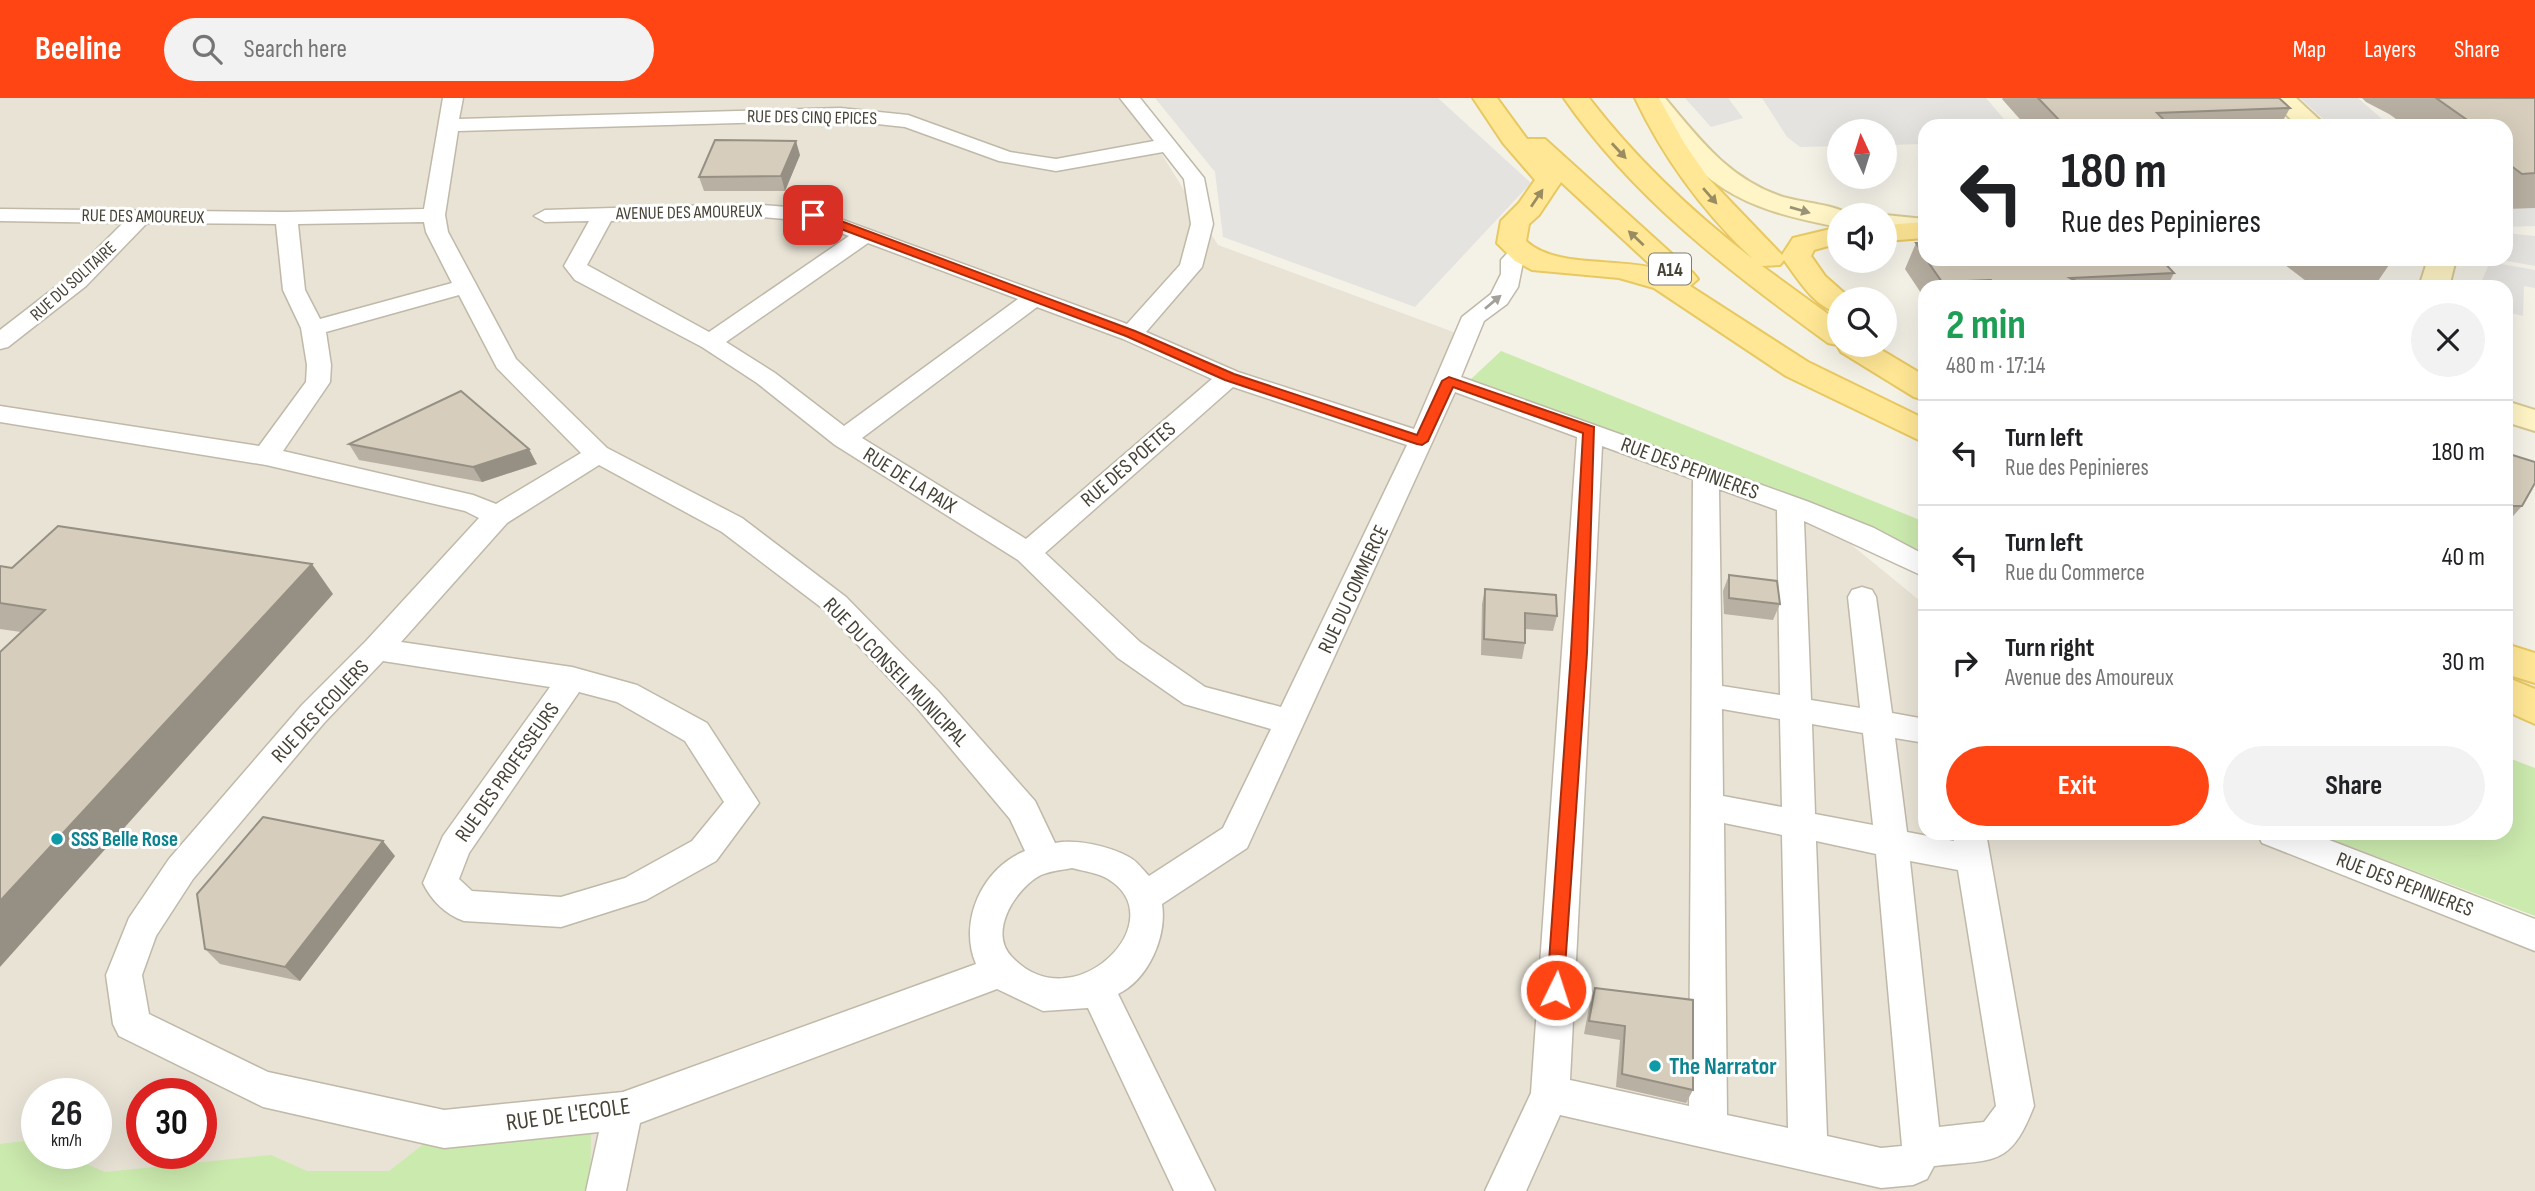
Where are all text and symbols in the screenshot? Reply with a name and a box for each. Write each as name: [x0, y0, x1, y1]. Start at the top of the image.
search box: [164, 18, 654, 81]
text: Beeline: [35, 29, 122, 69]
icon: search: [188, 30, 226, 68]
text: Search here: [244, 34, 347, 65]
text: Map: [2293, 35, 2326, 64]
text: Layers: [2364, 35, 2416, 64]
text: Share: [2454, 35, 2500, 64]
street label: RUE DES CINQ EPICES: [747, 106, 877, 129]
north arrow: [1827, 119, 1897, 189]
map controls: [1827, 119, 1897, 357]
one-way arrow: [1610, 142, 1626, 159]
text: 180 m: [2061, 143, 2167, 202]
icon: left: [1946, 147, 2037, 238]
pin: [783, 185, 843, 245]
one-way arrow: [1702, 187, 1718, 205]
one-way arrow: [1530, 188, 1543, 207]
icon: arrive: [794, 196, 832, 234]
street label: AVENUE DES AMOUREUX: [615, 201, 763, 224]
button: sound: [1827, 203, 1897, 273]
text: Rue des Pepinieres: [2061, 203, 2261, 242]
street label: RUE DES AMOUREUX: [81, 205, 205, 228]
one-way arrow: [1789, 206, 1810, 216]
one-way arrow: [1628, 230, 1645, 246]
street label: RUE DU SOLITAIRE: [26, 237, 121, 325]
road number: A14: [1649, 253, 1691, 284]
button: search: [1827, 287, 1897, 357]
one-way arrow: [1484, 295, 1501, 310]
text: 2 min: [1946, 300, 2026, 351]
button: close: [2411, 303, 2485, 377]
text: 480 m · 17:14: [1946, 352, 2045, 380]
street label: RUE DES POETES: [1076, 416, 1181, 512]
text: Turn left: [2005, 423, 2083, 454]
street label: RUE DES PEPINIERES: [1617, 432, 1762, 505]
icon: left: [1946, 434, 1984, 472]
text: 180 m: [2432, 437, 2485, 468]
street label: RUE DE LA PAIX: [859, 442, 961, 519]
text: Rue des Pepinieres: [2005, 454, 2149, 482]
street label: RUE DU COMMERCE: [1313, 521, 1394, 657]
text: Turn left: [2005, 528, 2083, 559]
icon: left: [1946, 539, 1984, 577]
text: 40 m: [2442, 542, 2485, 573]
text: Rue du Commerce: [2005, 559, 2145, 587]
street label: RUE DU CONSEIL MUNICIPAL: [818, 593, 973, 752]
text: Turn right: [2005, 633, 2094, 664]
icon: right: [1946, 644, 1984, 682]
text: 30 m: [2442, 647, 2485, 678]
street label: RUE DES ECOLIERS: [266, 655, 374, 768]
text: Avenue des Amoureux: [2005, 664, 2174, 692]
street label: RUE DES PROFESSEURS: [450, 698, 565, 847]
button: Exit: [1946, 746, 2209, 826]
button: Share: [2223, 746, 2485, 826]
place label: SSS Belle Rose: [71, 827, 178, 852]
marker: SSS Belle Rose: [49, 831, 65, 847]
street label: RUE DES PEPINIERES: [2333, 847, 2477, 922]
position arrow: [1519, 953, 1593, 1027]
place label: The Narrator: [1669, 1052, 1777, 1081]
marker: The Narrator: [1647, 1058, 1663, 1074]
speed limit sign: 30: [126, 1078, 217, 1169]
street label: RUE DE L'ECOLE: [504, 1091, 632, 1138]
text: 26: [51, 1093, 82, 1136]
text: km/h: [51, 1130, 82, 1151]

